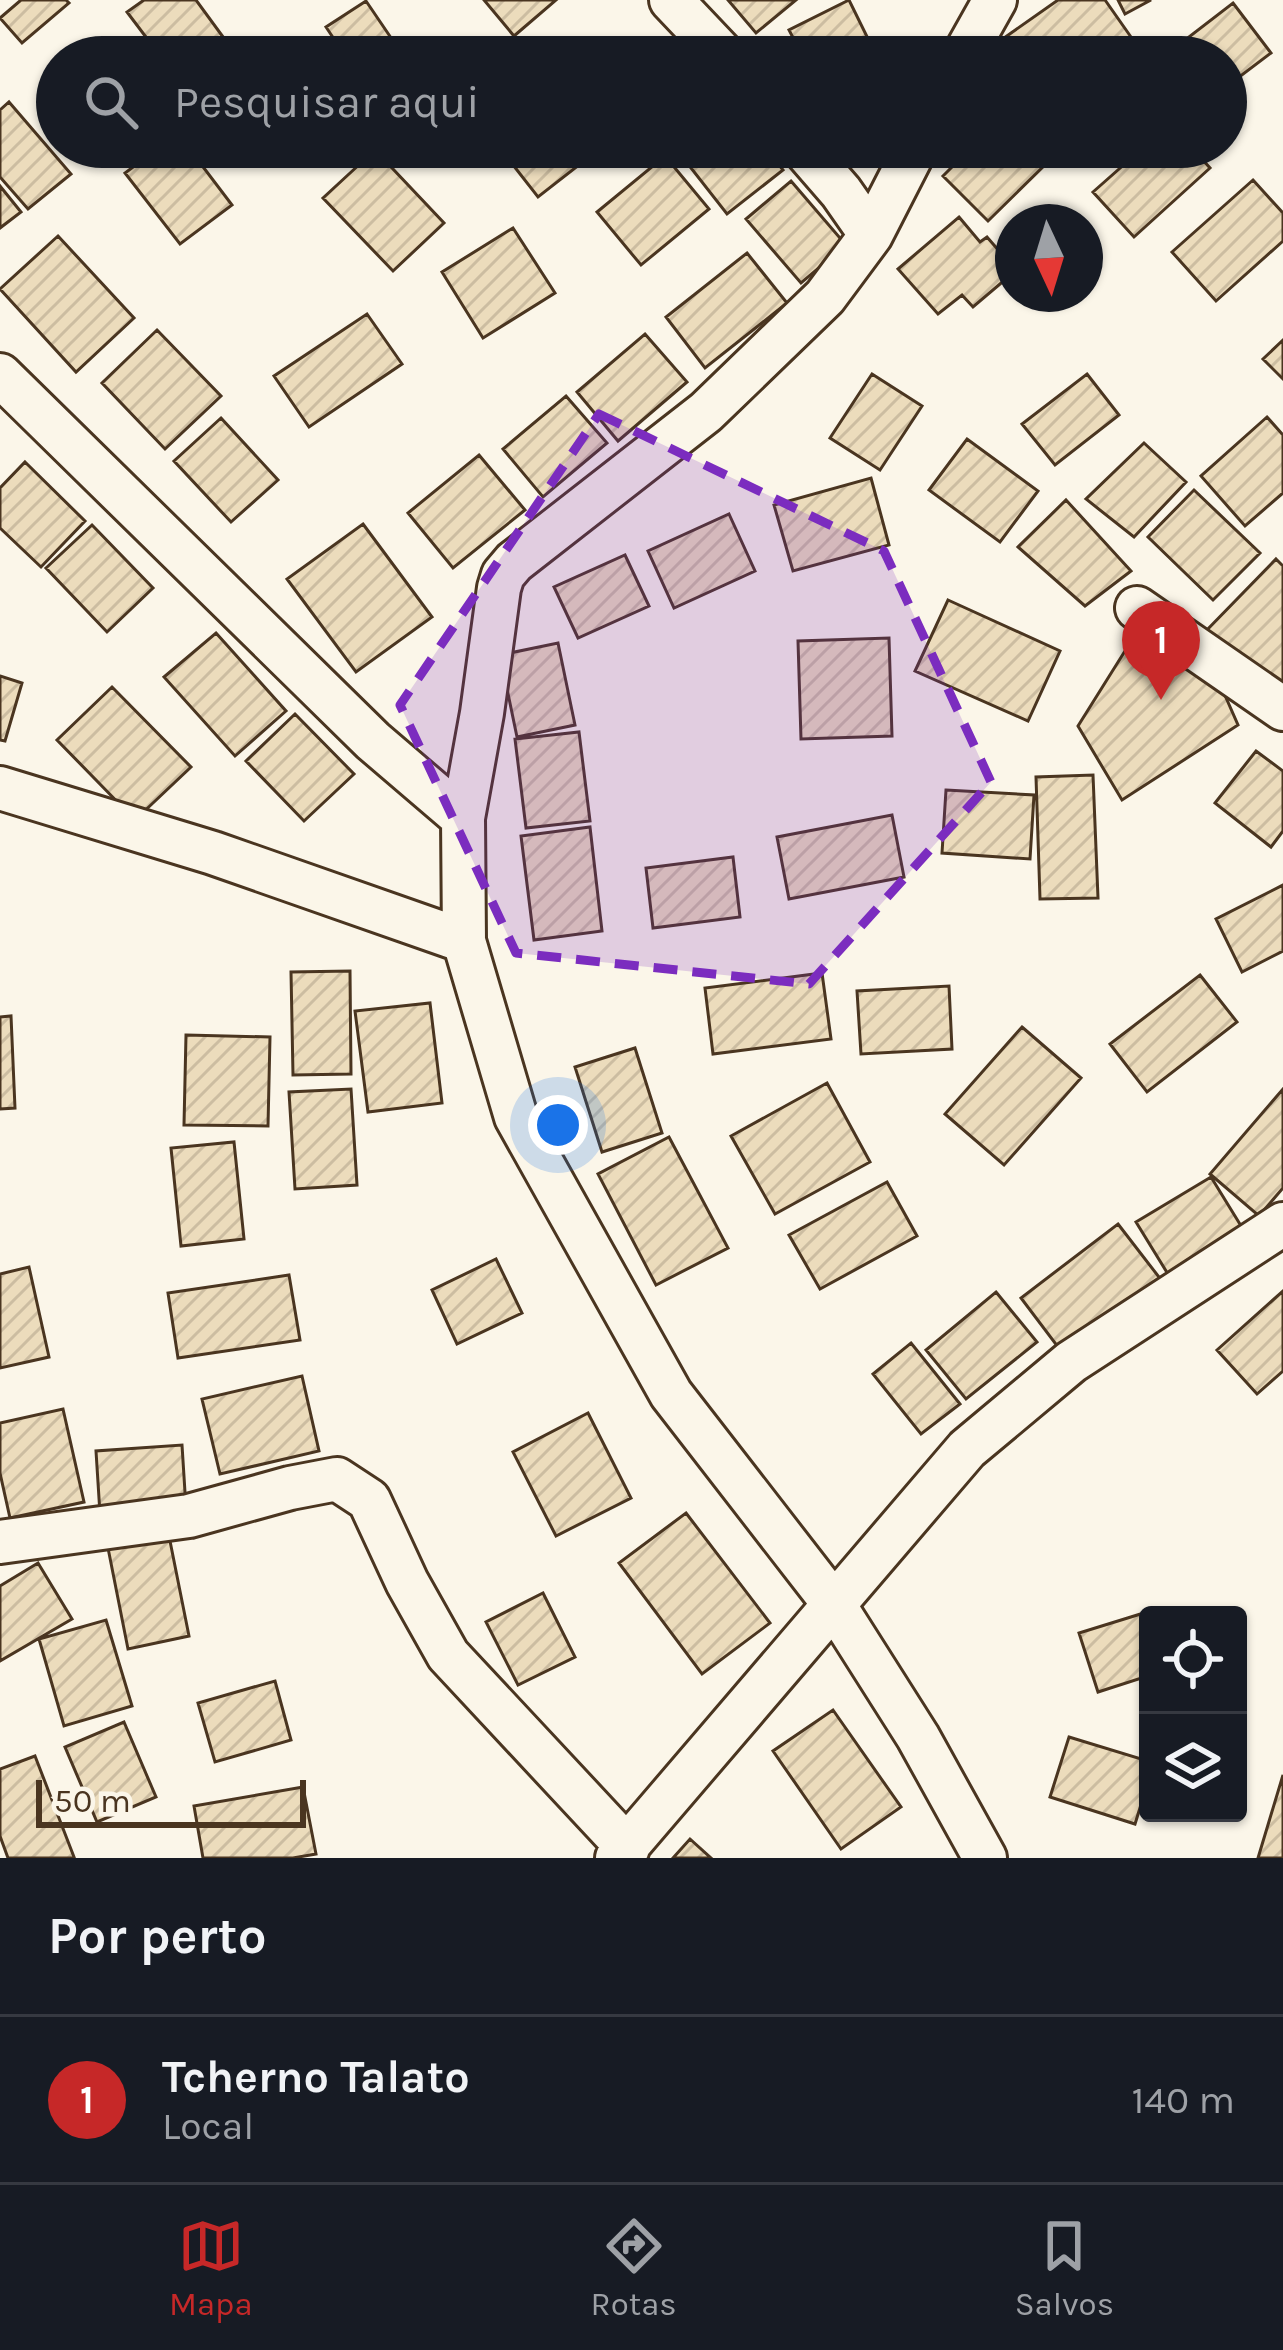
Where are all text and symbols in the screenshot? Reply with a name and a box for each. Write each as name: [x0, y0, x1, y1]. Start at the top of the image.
search box: [36, 36, 1247, 168]
icon: search: [78, 69, 144, 135]
text: Pesquisar aqui: [174, 76, 480, 128]
north arrow: [995, 204, 1103, 312]
pin: 1: [1122, 601, 1200, 700]
your location: [528, 1095, 588, 1155]
map controls: [1139, 1606, 1247, 1822]
button: locate: [1139, 1606, 1247, 1714]
button: layers: [1139, 1714, 1247, 1822]
scale bar: [36, 1774, 306, 1827]
text: 50 m: [54, 1782, 131, 1820]
text: Por perto: [48, 1906, 267, 1966]
text: Tcherno Talato: [162, 2051, 470, 2103]
text: 1: [80, 2077, 94, 2123]
text: 140 m: [1131, 2077, 1235, 2123]
text: Local: [162, 2103, 254, 2149]
tab: Mapa: [169, 2213, 253, 2323]
tab: Rotas: [591, 2213, 677, 2323]
tab: Salvos: [1015, 2213, 1114, 2323]

